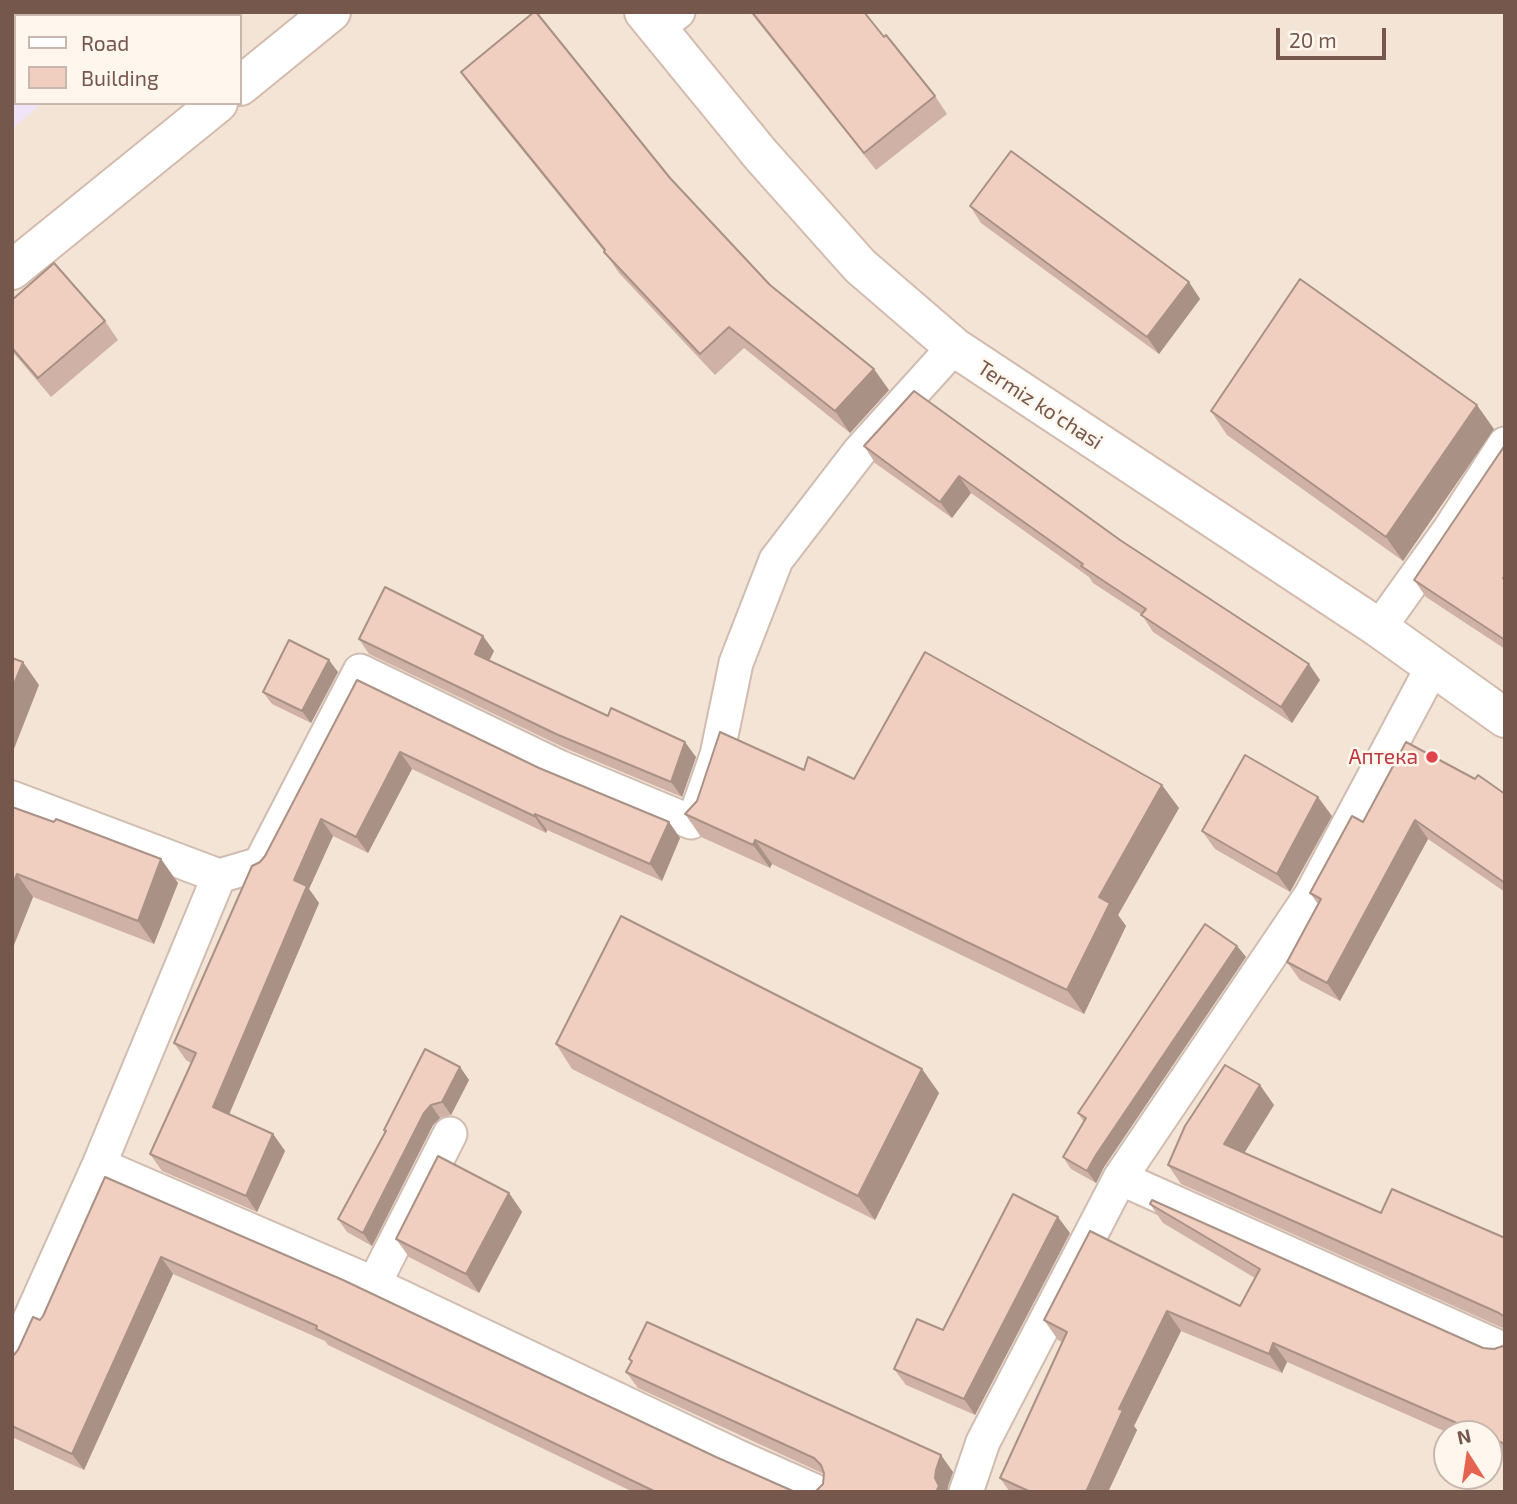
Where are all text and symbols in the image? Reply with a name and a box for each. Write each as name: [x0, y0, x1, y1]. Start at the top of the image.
legend: [14, 14, 242, 105]
scale bar: [1279, 14, 1389, 58]
text: 20 m: [1289, 27, 1337, 52]
text: Road: [81, 30, 129, 55]
text: Building: [81, 65, 159, 90]
street label: Termiz ko'chasi: [973, 355, 1107, 455]
place label: Аптека: [1349, 744, 1418, 770]
marker: Аптека: [1424, 749, 1440, 765]
north arrow: [1433, 1420, 1503, 1490]
text: N: [1455, 1423, 1473, 1449]

